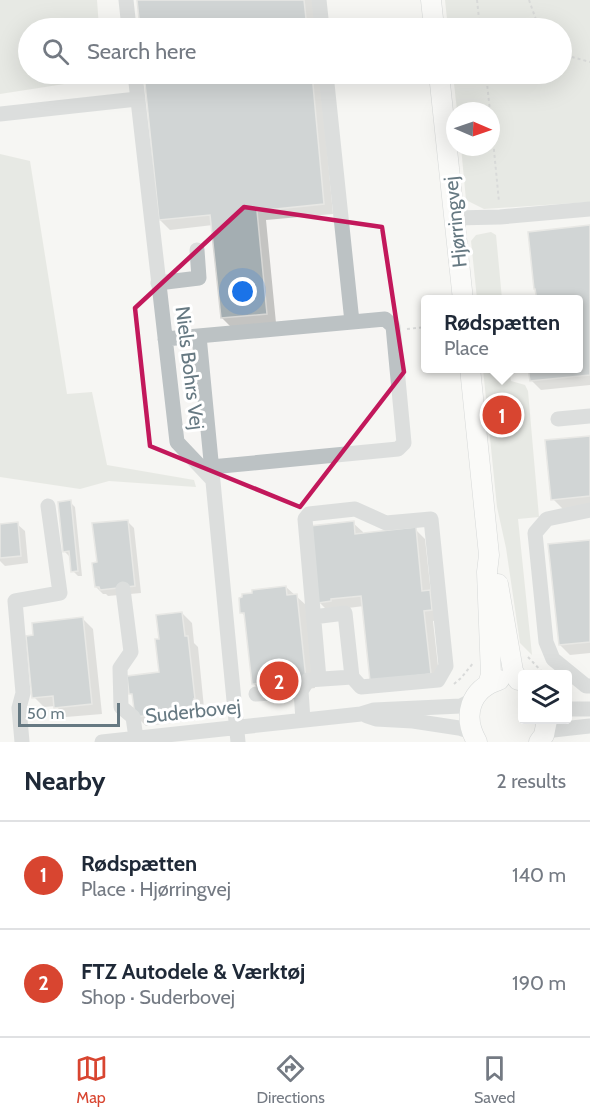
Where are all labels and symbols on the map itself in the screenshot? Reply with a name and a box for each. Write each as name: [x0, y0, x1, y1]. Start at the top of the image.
north arrow: [446, 102, 500, 156]
street label: Hjørringvej: [438, 175, 472, 269]
your location: [228, 277, 257, 306]
street label: Niels Bohrs Vej: [171, 305, 209, 431]
pin: 1: [482, 392, 522, 438]
pin: 2: [260, 658, 298, 704]
street label: Suderbovej: [144, 694, 242, 728]
scale bar: [18, 700, 120, 728]

